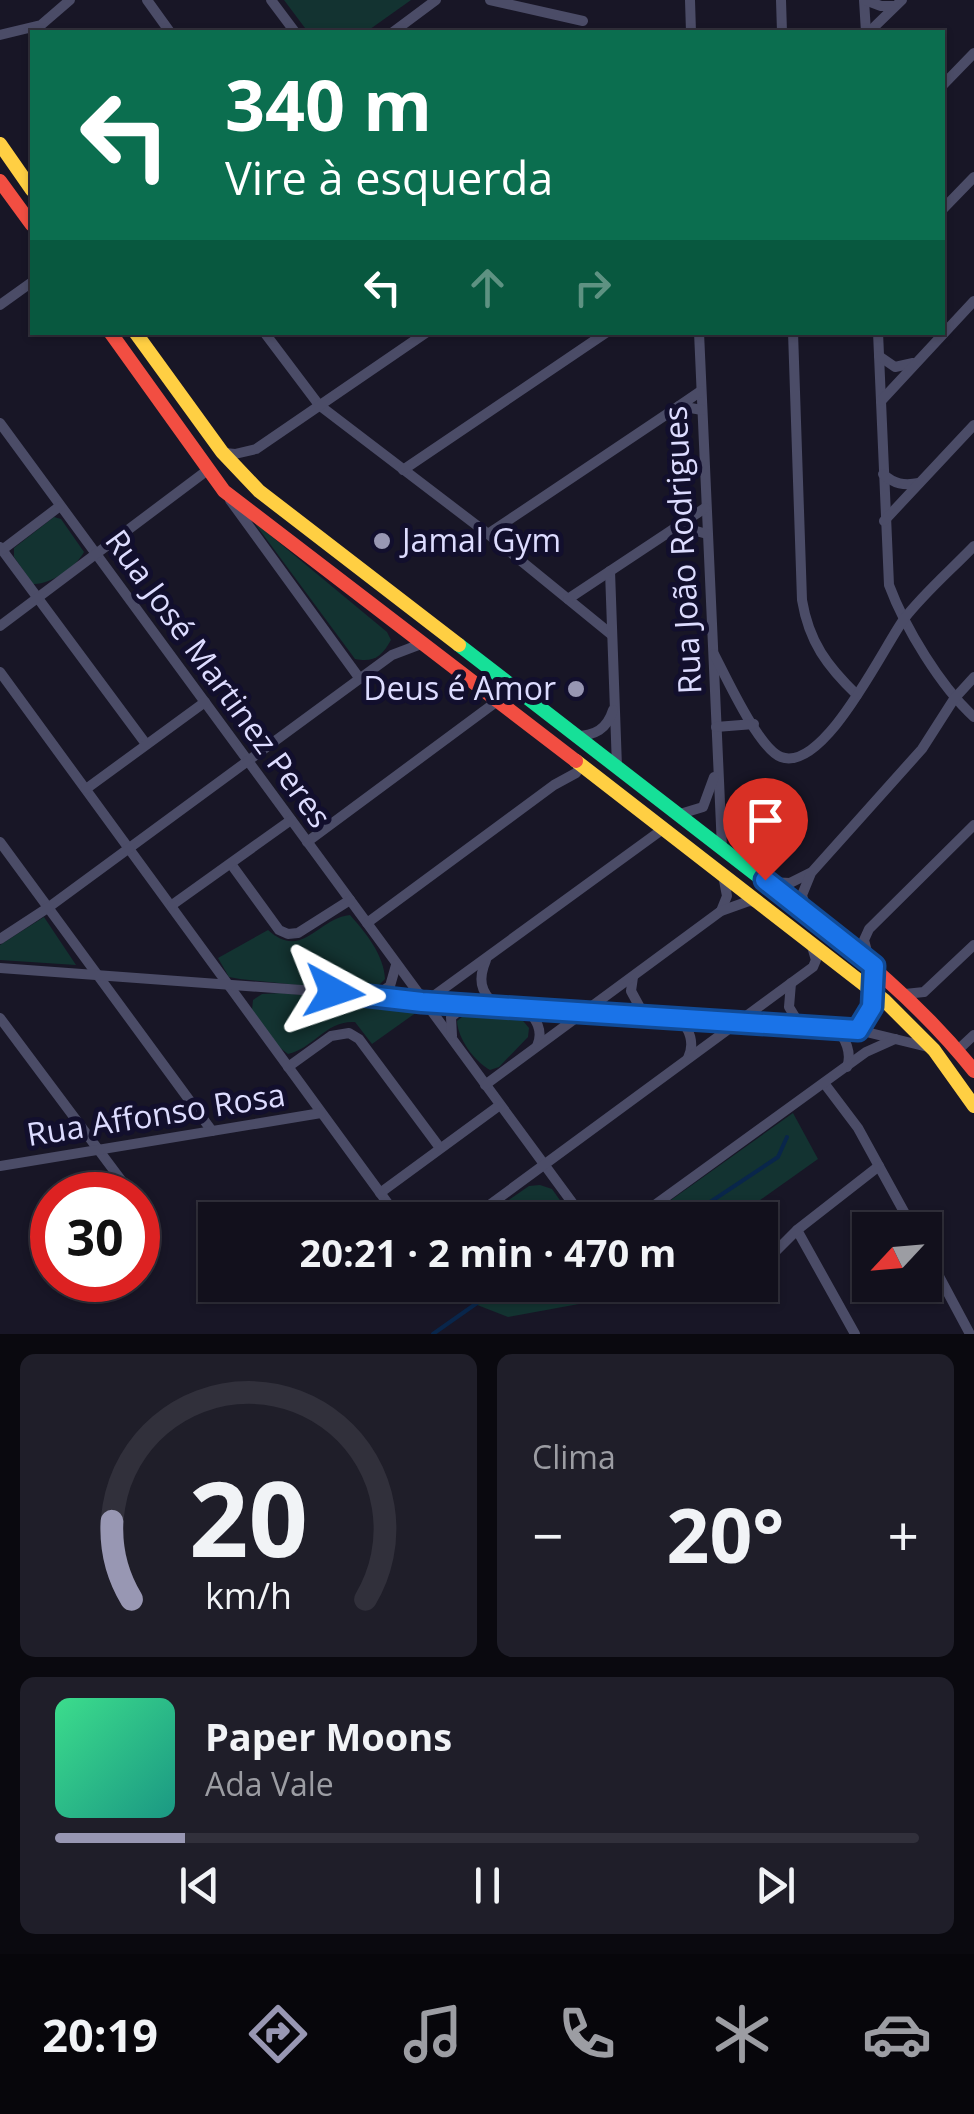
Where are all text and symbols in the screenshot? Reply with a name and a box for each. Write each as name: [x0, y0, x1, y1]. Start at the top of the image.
text: 340 m: [225, 56, 432, 152]
icon: left: [60, 70, 190, 200]
text: Vire à esquerda: [225, 147, 553, 208]
icon: left: [355, 260, 410, 315]
icon: ahead: [460, 260, 515, 315]
icon: right: [565, 260, 620, 315]
street label: Rua João Rodrigues: [652, 405, 711, 695]
place label: Jamal Gym: [399, 518, 561, 561]
street label: Rua José Martinez Peres: [96, 521, 342, 836]
marker: Jamal Gym: [371, 530, 393, 552]
place label: Deus é Amor: [363, 666, 556, 709]
marker: Deus é Amor: [565, 678, 587, 700]
pin: [723, 778, 808, 881]
icon: arrive: [738, 793, 793, 848]
position arrow: [282, 940, 386, 1044]
street label: Rua Affonso Rosa: [24, 1072, 288, 1155]
speed limit sign: 30: [30, 1172, 160, 1302]
north arrow: [852, 1212, 942, 1302]
map controls: [852, 1212, 942, 1302]
text: 20:21 · 2 min · 470 m: [300, 1226, 676, 1278]
text: Clima: [532, 1435, 616, 1478]
text: 20: [189, 1446, 308, 1587]
text: 20°: [667, 1483, 784, 1585]
text: −: [532, 1497, 563, 1572]
text: +: [888, 1497, 919, 1572]
text: km/h: [205, 1571, 292, 1619]
text: Paper Moons: [205, 1710, 452, 1762]
text: Ada Vale: [205, 1762, 334, 1805]
icon: previous: [172, 1858, 227, 1913]
icon: pause: [460, 1858, 515, 1913]
icon: next: [748, 1858, 803, 1913]
icon: directions: [243, 1999, 313, 2069]
icon: music: [398, 1999, 468, 2069]
icon: phone: [552, 1999, 622, 2069]
icon: climate: [707, 1999, 777, 2069]
icon: car: [862, 1999, 932, 2069]
text: 20:19: [42, 2004, 158, 2065]

